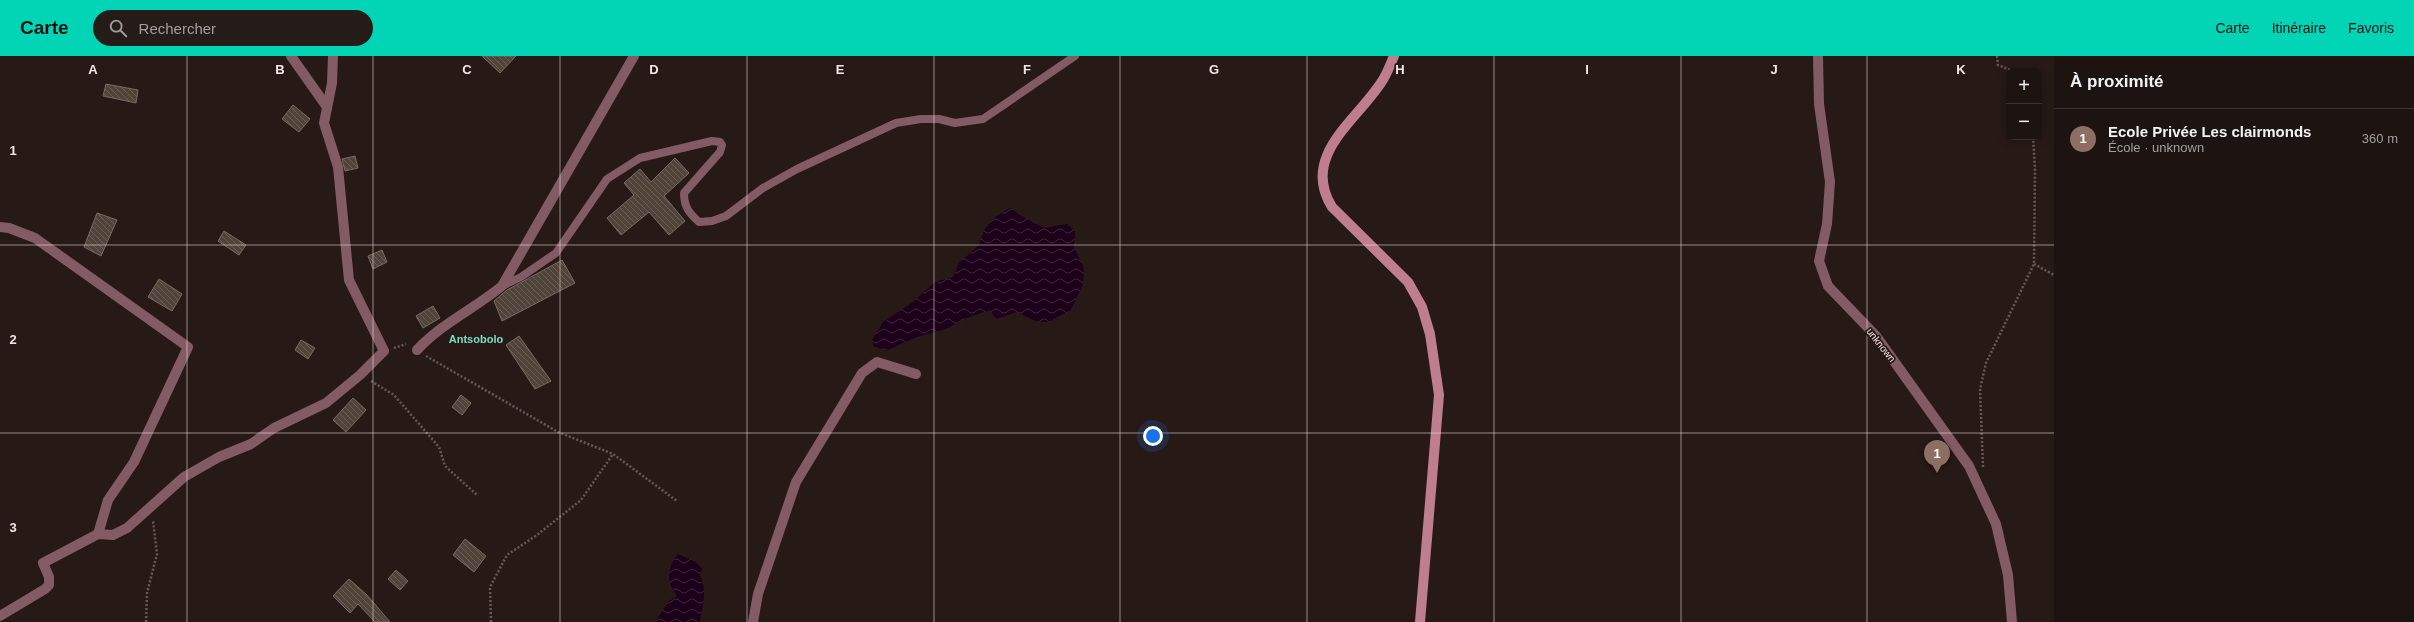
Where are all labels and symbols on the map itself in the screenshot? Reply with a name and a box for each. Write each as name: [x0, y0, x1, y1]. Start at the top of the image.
text: A: [88, 62, 98, 77]
text: B: [275, 62, 285, 77]
text: C: [462, 62, 472, 77]
text: D: [649, 62, 659, 77]
text: E: [836, 62, 845, 77]
text: F: [1023, 62, 1031, 77]
text: G: [1209, 62, 1219, 77]
text: H: [1395, 62, 1405, 77]
text: I: [1585, 62, 1589, 77]
text: J: [1770, 62, 1778, 77]
text: K: [1956, 62, 1966, 77]
text: 1: [9, 143, 17, 158]
street label: unknown: [1864, 326, 1898, 364]
text: 2: [9, 332, 17, 347]
district label: Antsobolo: [449, 333, 503, 345]
your location: [1143, 426, 1163, 446]
pin: 1: [1924, 440, 1950, 473]
text: 3: [9, 520, 17, 535]

